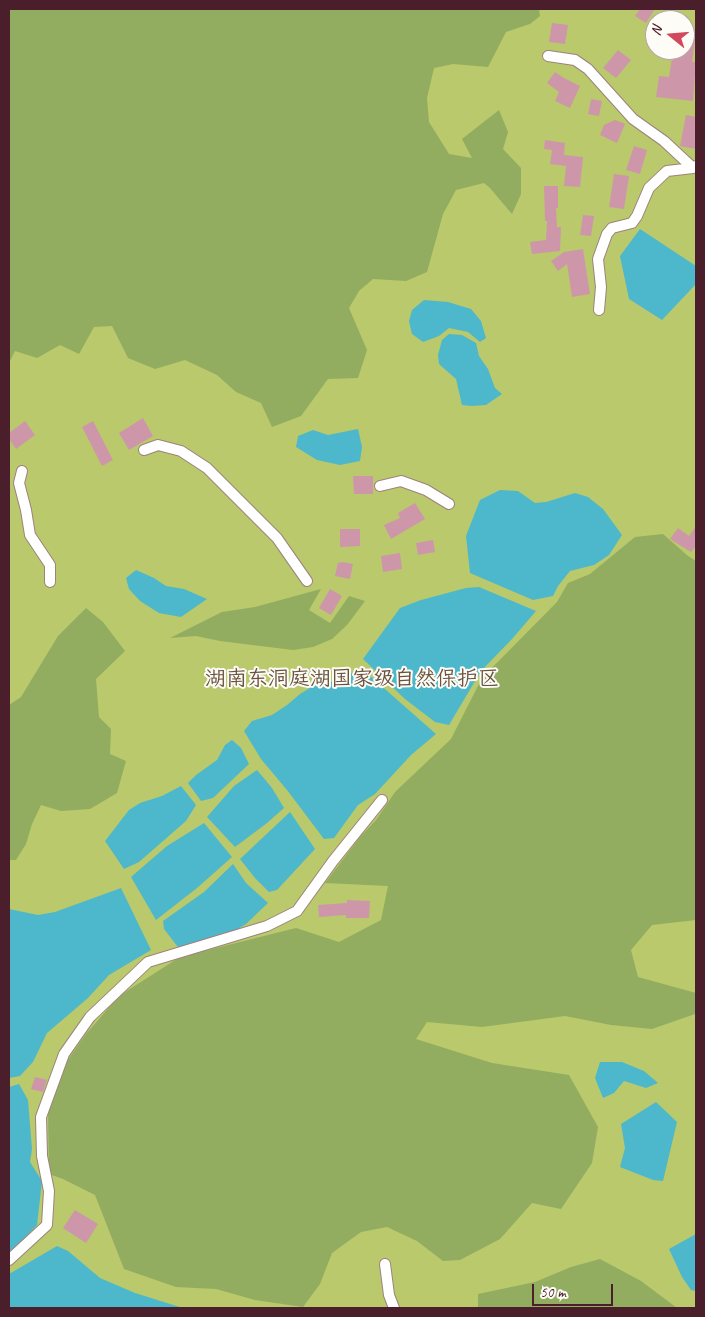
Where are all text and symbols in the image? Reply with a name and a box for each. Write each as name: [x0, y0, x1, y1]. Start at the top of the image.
north arrow: [645, 10, 695, 60]
text: N: [647, 24, 666, 37]
park label: 湖南东洞庭湖国家级自然保护区: [205, 666, 499, 692]
scale bar: [535, 1274, 616, 1306]
text: 50 m: [540, 1283, 566, 1302]

